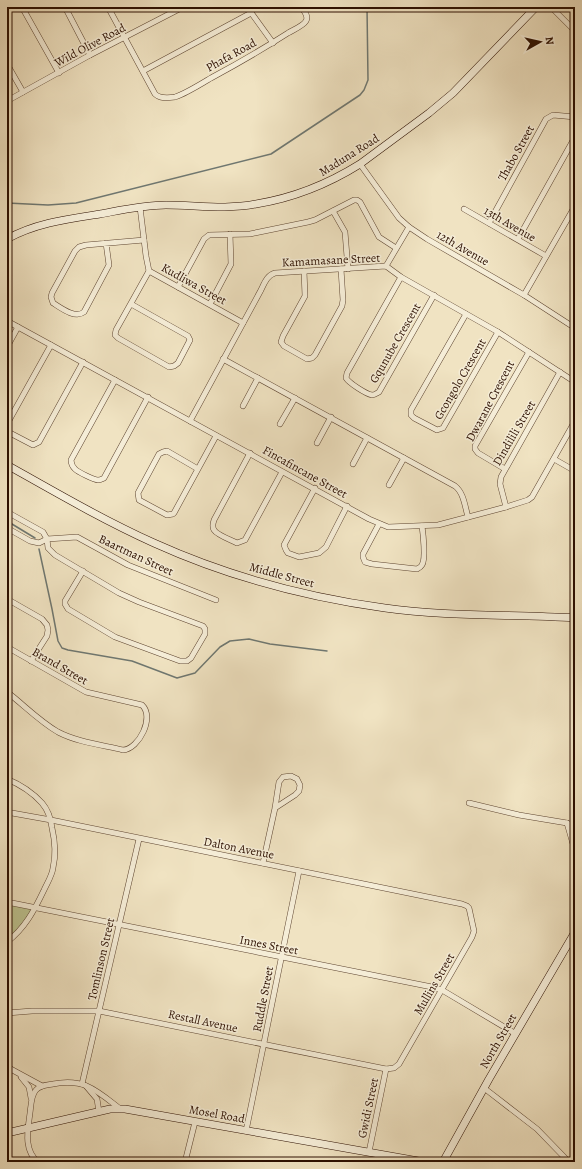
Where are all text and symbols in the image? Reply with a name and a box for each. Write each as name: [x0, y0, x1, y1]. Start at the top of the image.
street label: Wild Olive Road: [51, 19, 129, 71]
north arrow: [520, 22, 560, 62]
street label: Phafa Road: [203, 34, 260, 75]
text: N: [541, 36, 557, 46]
street label: Thabo Street: [494, 122, 538, 184]
street label: Maduna Road: [316, 130, 383, 180]
street label: 13th Avenue: [481, 203, 539, 245]
street label: 12th Avenue: [434, 226, 492, 270]
street label: Kamamasane Street: [281, 249, 381, 271]
street label: Kudliwa Street: [159, 259, 230, 309]
street label: Gqunube Crescent: [366, 300, 424, 386]
street label: Gcongolo Crescent: [430, 335, 490, 423]
street label: Dwarane Crescent: [462, 358, 518, 444]
street label: Dindilili Street: [489, 397, 539, 468]
street label: Fincafincane Street: [260, 442, 350, 502]
street label: Baartman Street: [96, 531, 176, 579]
street label: Middle Street: [248, 559, 316, 591]
street label: Brand Street: [29, 644, 91, 688]
street label: Dalton Avenue: [202, 833, 276, 863]
street label: Tomlinson Street: [84, 916, 118, 1002]
street label: Innes Street: [238, 931, 300, 959]
street label: Mullins Street: [410, 950, 458, 1018]
street label: Ruddle Street: [249, 965, 277, 1033]
street label: Restall Avenue: [167, 1006, 239, 1036]
street label: North Street: [476, 1010, 520, 1072]
street label: Gwidi Street: [354, 1076, 382, 1140]
street label: Mosel Road: [188, 1101, 247, 1127]

